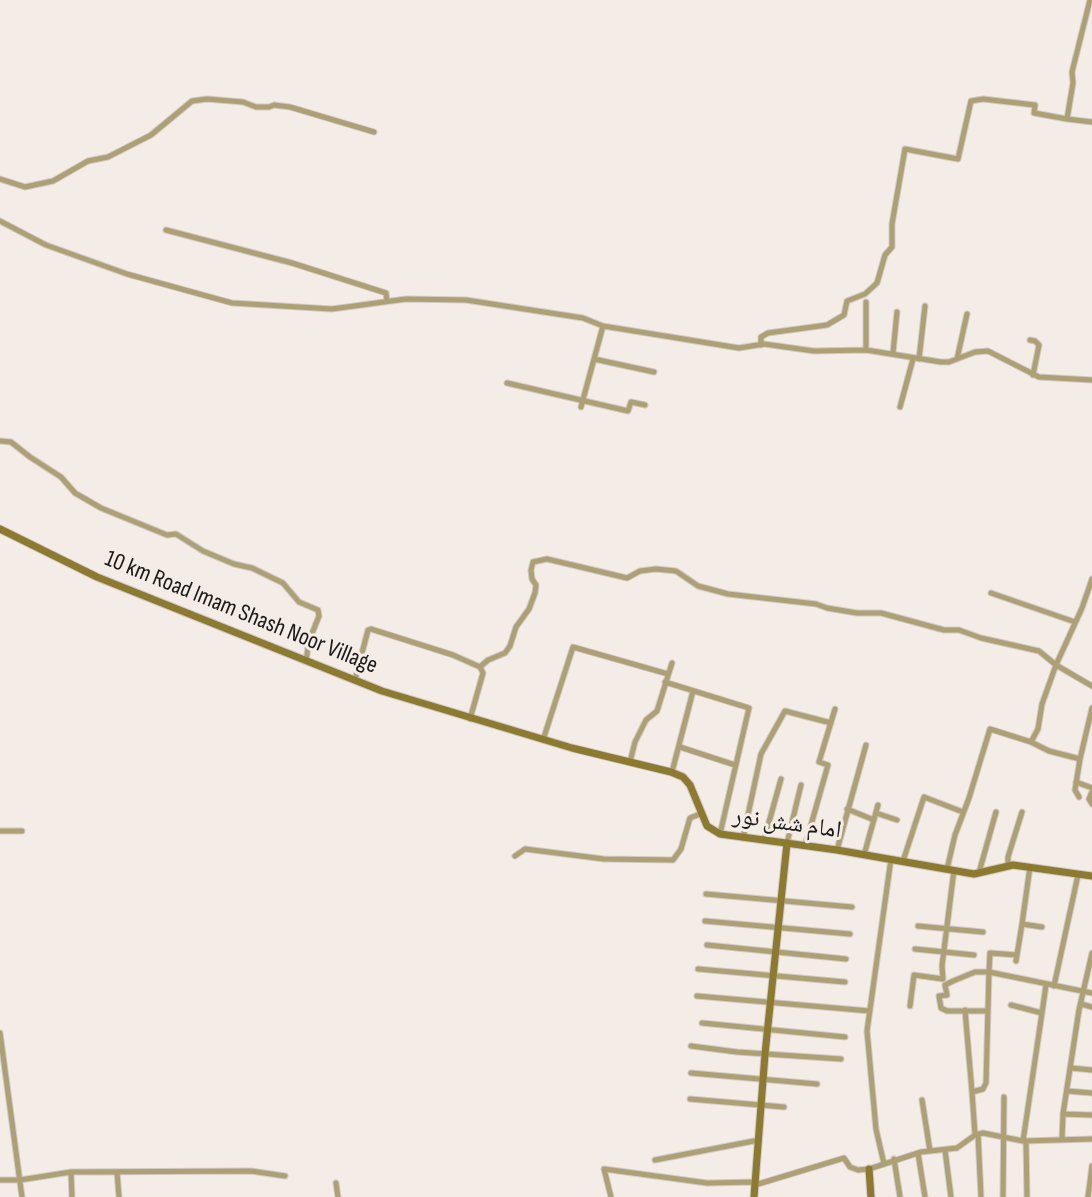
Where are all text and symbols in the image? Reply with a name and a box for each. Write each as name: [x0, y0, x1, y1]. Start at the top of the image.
street label: 10 km Road Imam Shash Noor Village: [100, 545, 382, 681]
street label: امام شش نور: [731, 802, 843, 846]

